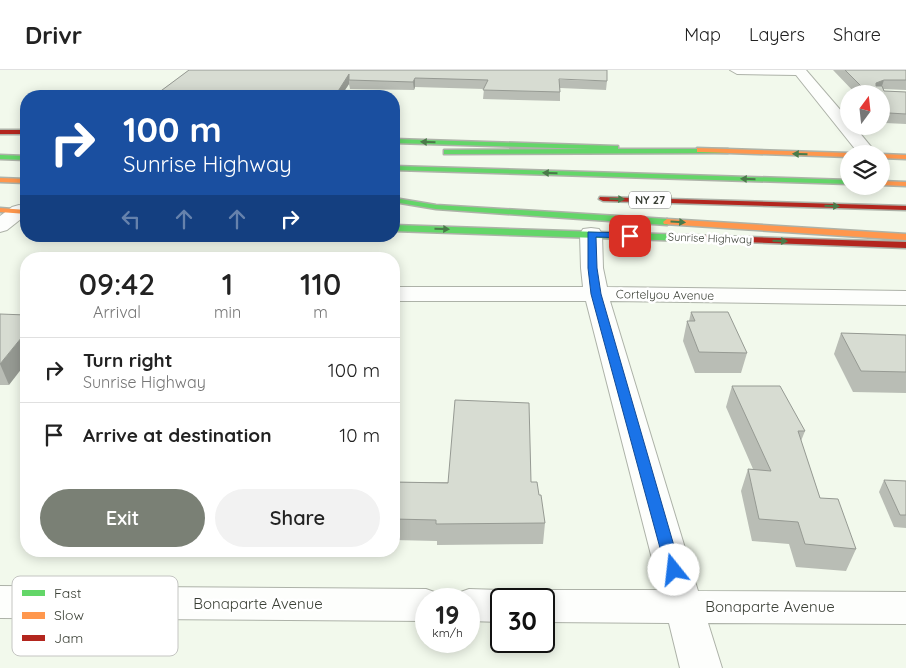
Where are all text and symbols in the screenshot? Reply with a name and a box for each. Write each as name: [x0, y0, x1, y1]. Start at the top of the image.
text: Drivr: [25, 20, 82, 50]
text: Map: [684, 23, 721, 46]
text: Layers: [749, 23, 805, 46]
text: Share: [833, 23, 881, 46]
north arrow: [840, 85, 890, 135]
map controls: [840, 85, 890, 195]
text: 100 m: [123, 107, 222, 151]
icon: right: [40, 110, 105, 175]
one-way arrow: [419, 138, 435, 146]
button: layers: [840, 145, 890, 195]
one-way arrow: [792, 149, 808, 157]
text: Sunrise Highway: [123, 150, 292, 178]
one-way arrow: [542, 169, 558, 177]
one-way arrow: [739, 175, 755, 183]
road number: NY 27: [629, 192, 671, 208]
one-way arrow: [610, 196, 626, 204]
one-way arrow: [825, 202, 841, 210]
icon: left: [117, 205, 145, 233]
icon: ahead: [170, 205, 198, 233]
icon: ahead: [223, 205, 251, 233]
icon: right: [276, 205, 304, 233]
pin: [609, 215, 651, 257]
one-way arrow: [670, 218, 686, 226]
icon: arrive: [616, 222, 644, 250]
one-way arrow: [435, 225, 451, 233]
street label: Sunrise Highway: [668, 230, 752, 246]
one-way arrow: [772, 237, 788, 245]
text: 09:42: [79, 265, 155, 303]
text: 1: [222, 265, 233, 303]
text: 110: [300, 265, 341, 303]
street label: Cortelyou Avenue: [616, 286, 714, 303]
text: Arrival: [93, 302, 141, 322]
text: min: [214, 302, 241, 322]
text: m: [313, 302, 328, 322]
text: Turn right: [83, 348, 172, 372]
icon: right: [40, 356, 68, 384]
text: 100 m: [328, 358, 380, 382]
text: Sunrise Highway: [83, 372, 206, 392]
icon: arrive: [40, 421, 68, 449]
text: Arrive at destination: [83, 423, 272, 447]
text: 10 m: [339, 423, 380, 447]
button: Exit: [40, 489, 205, 547]
button: Share: [215, 489, 380, 547]
position arrow: [647, 543, 699, 595]
legend: [12, 576, 178, 656]
text: Fast: [54, 584, 82, 602]
speed limit sign: 30: [490, 588, 555, 653]
street label: Bonaparte Avenue: [193, 594, 323, 613]
street label: Bonaparte Avenue: [705, 597, 835, 616]
text: 19: [436, 599, 459, 630]
text: Slow: [54, 606, 84, 624]
text: km/h: [432, 625, 463, 640]
text: Jam: [54, 629, 83, 647]

